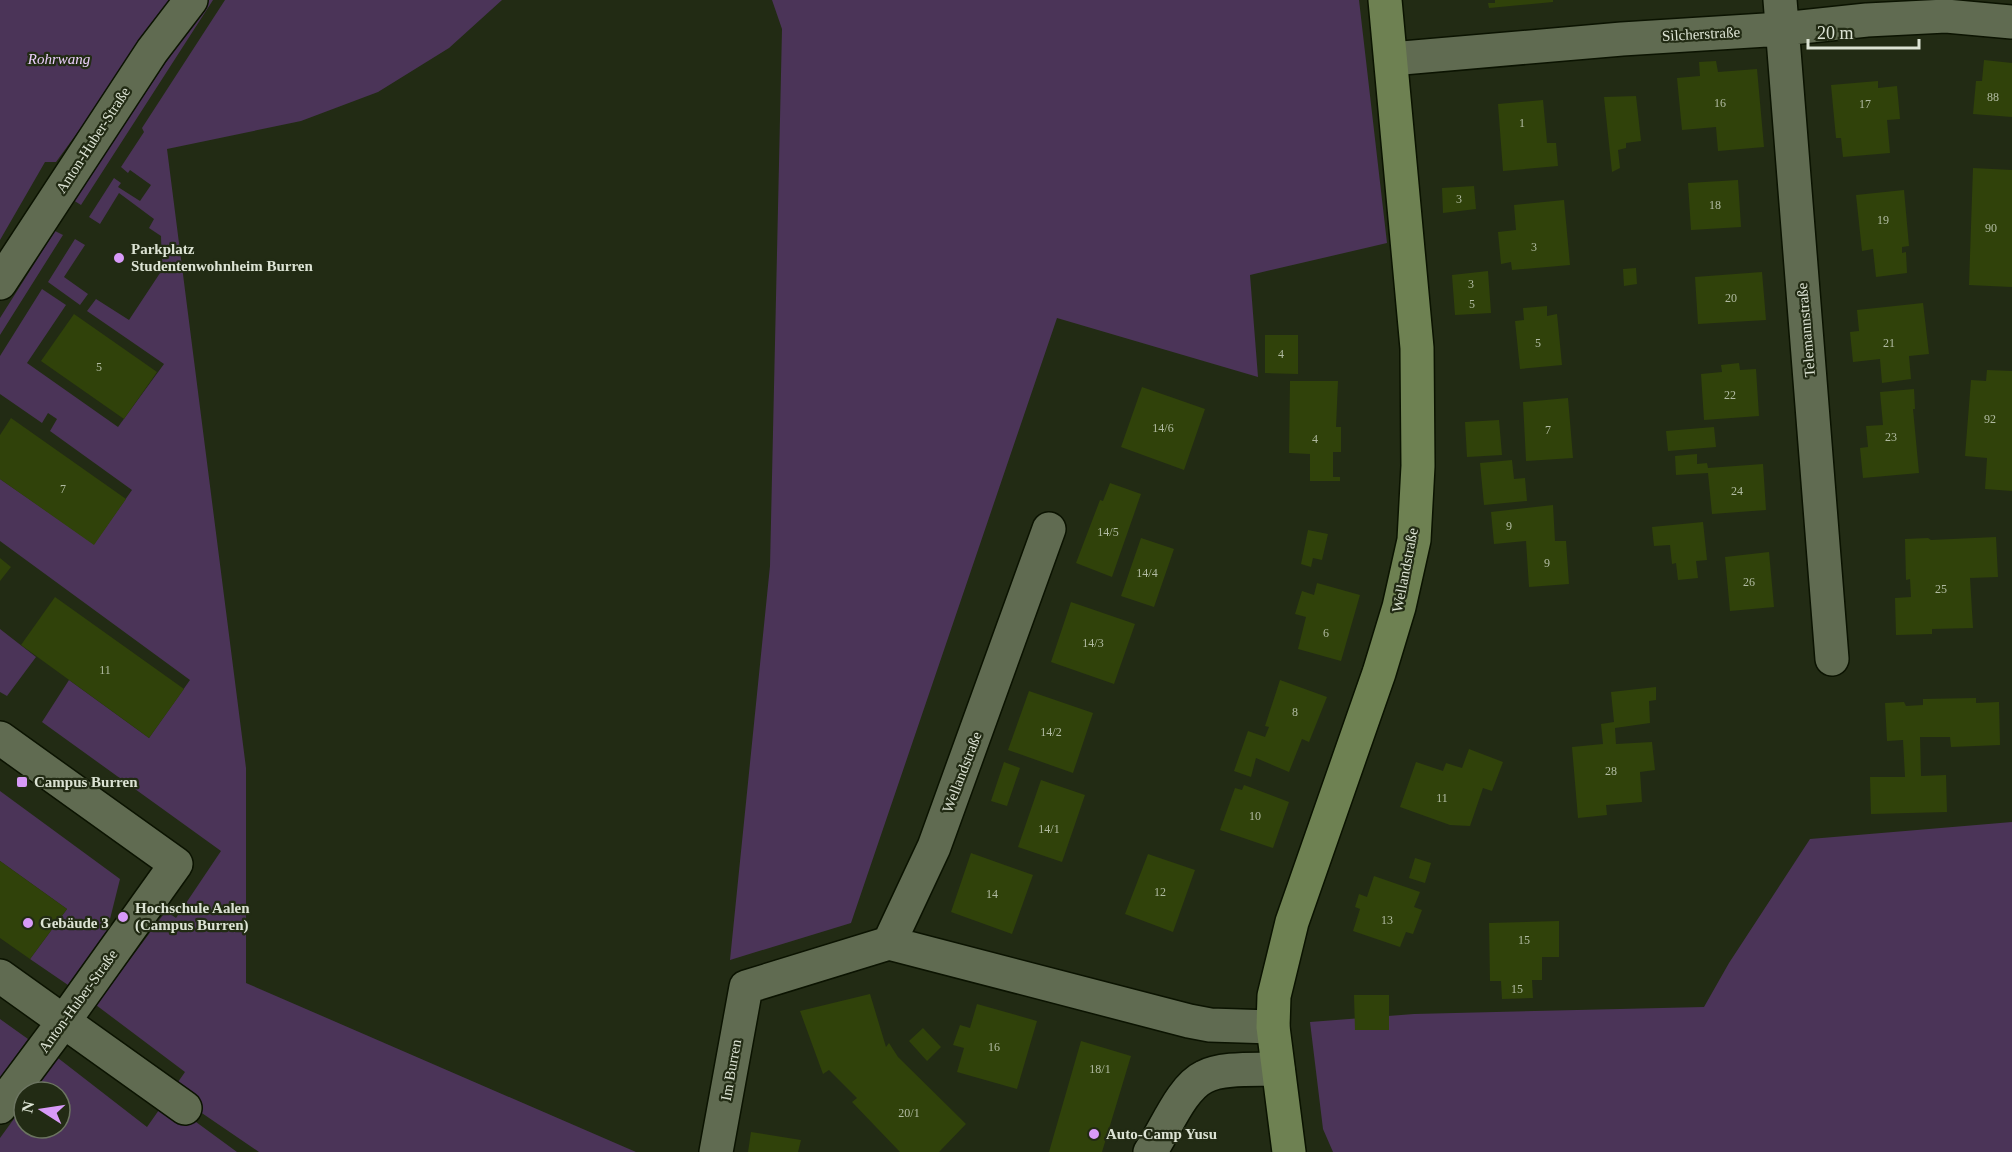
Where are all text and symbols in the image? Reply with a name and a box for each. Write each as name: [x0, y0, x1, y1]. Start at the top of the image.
scale bar: [1808, 12, 1919, 50]
text: 20 m: [1817, 23, 1854, 43]
street label: Silcherstraße: [1661, 24, 1741, 44]
park label: Rohrwang: [27, 51, 91, 67]
street label: Anton-Huber-Straße: [53, 84, 133, 196]
house number: 88: [1987, 90, 1999, 104]
house number: 16: [1714, 96, 1726, 110]
house number: 17: [1859, 97, 1871, 111]
house number: 1: [1519, 116, 1525, 130]
house number: 3: [1456, 192, 1462, 206]
house number: 18: [1709, 198, 1721, 212]
house number: 19: [1877, 213, 1889, 227]
house number: 90: [1985, 221, 1997, 235]
house number: 3: [1531, 240, 1537, 254]
place label: Parkplatz Studentenwohnheim Burren: [131, 241, 313, 274]
marker: Parkplatz Studentenwohnheim Burren: [112, 251, 126, 265]
house number: 3: [1468, 277, 1474, 291]
street label: Telemannstraße: [1794, 282, 1818, 378]
house number: 20: [1725, 291, 1737, 305]
house number: 5: [1469, 297, 1475, 311]
house number: 5: [1535, 336, 1541, 350]
house number: 21: [1883, 336, 1895, 350]
house number: 4: [1278, 347, 1284, 361]
house number: 5: [96, 360, 102, 374]
house number: 22: [1724, 388, 1736, 402]
house number: 92: [1984, 412, 1996, 426]
house number: 14/6: [1152, 421, 1174, 435]
house number: 7: [1545, 423, 1551, 437]
house number: 23: [1885, 430, 1897, 444]
house number: 4: [1312, 432, 1318, 446]
house number: 7: [60, 482, 66, 496]
house number: 24: [1731, 484, 1743, 498]
house number: 9: [1506, 519, 1512, 533]
house number: 14/5: [1097, 525, 1119, 539]
street label: Wellandstraße: [1389, 526, 1421, 613]
house number: 9: [1544, 556, 1550, 570]
house number: 14/4: [1136, 566, 1158, 580]
house number: 26: [1743, 575, 1755, 589]
house number: 25: [1935, 582, 1947, 596]
house number: 6: [1323, 626, 1329, 640]
house number: 14/3: [1082, 636, 1104, 650]
house number: 11: [99, 663, 111, 677]
house number: 8: [1292, 705, 1298, 719]
house number: 14/2: [1040, 725, 1062, 739]
street label: Wellandstraße: [939, 729, 985, 815]
house number: 28: [1605, 764, 1617, 778]
place label: Campus Burren: [34, 774, 138, 790]
marker: Campus Burren: [15, 775, 29, 789]
house number: 11: [1436, 791, 1448, 805]
house number: 10: [1249, 809, 1261, 823]
house number: 14/1: [1038, 822, 1060, 836]
house number: 12: [1154, 885, 1166, 899]
house number: 14: [986, 887, 998, 901]
place label: Hochschule Aalen (Campus Burren): [135, 900, 250, 934]
marker: Hochschule Aalen (Campus Burren): [116, 910, 130, 924]
house number: 13: [1381, 913, 1393, 927]
place label: Gebäude 3: [40, 915, 109, 931]
marker: Gebäude 3: [21, 916, 35, 930]
house number: 15: [1518, 933, 1530, 947]
street label: Anton-Huber-Straße: [35, 946, 121, 1055]
house number: 15: [1511, 982, 1523, 996]
street label: Im Burren: [718, 1038, 744, 1102]
house number: 16: [988, 1040, 1000, 1054]
house number: 18/1: [1089, 1062, 1111, 1076]
north arrow: [12, 1080, 72, 1140]
text: N: [18, 1099, 37, 1114]
house number: 20/1: [898, 1106, 920, 1120]
place label: Auto-Camp Yusu: [1106, 1126, 1217, 1142]
marker: Auto-Camp Yusu: [1087, 1127, 1101, 1141]

